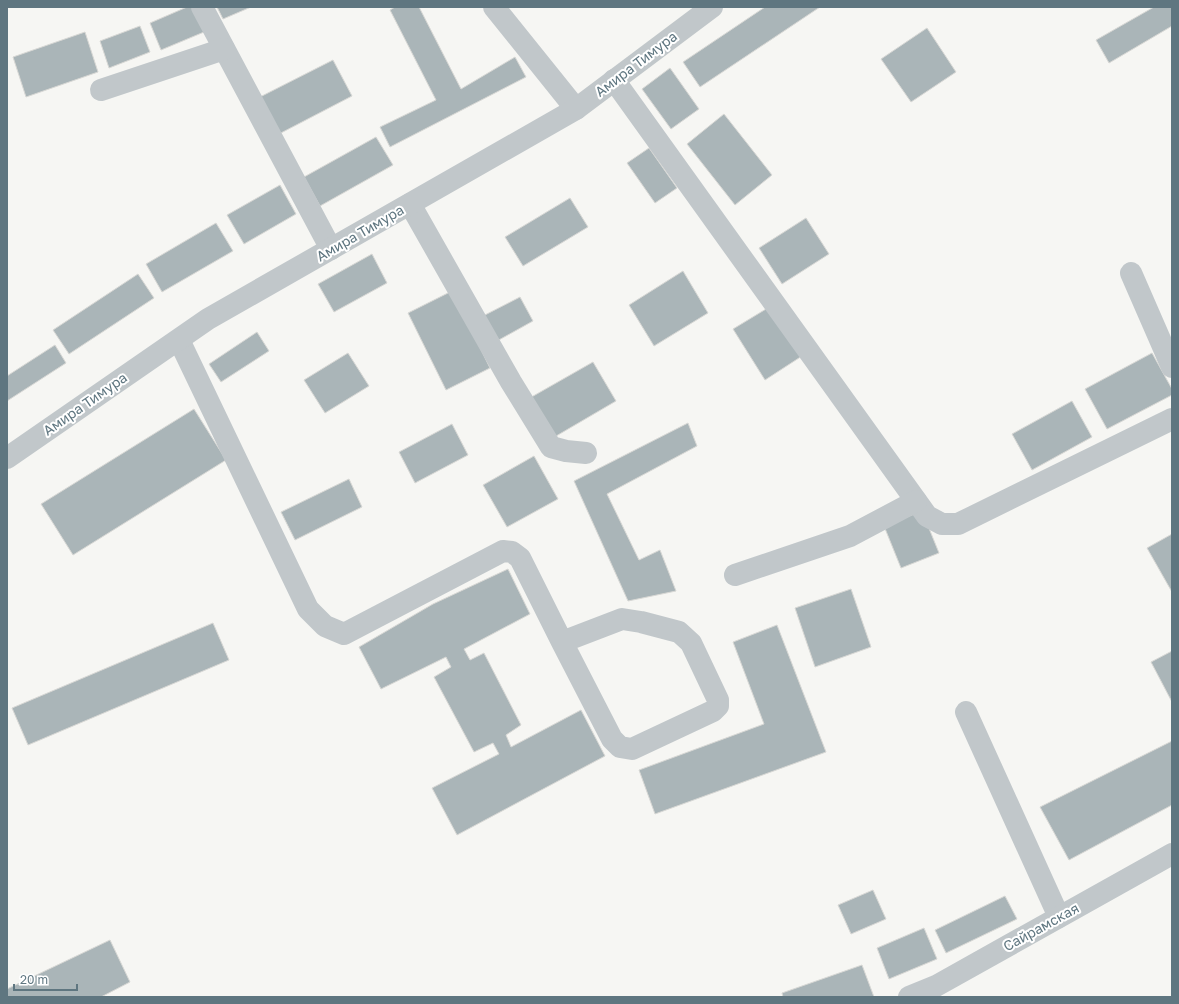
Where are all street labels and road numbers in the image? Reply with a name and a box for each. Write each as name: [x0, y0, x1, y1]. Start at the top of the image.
street label: Амира Тимура: [591, 27, 680, 100]
street label: Амира Тимура: [313, 201, 407, 265]
street label: Амира Тимура: [40, 368, 130, 439]
street label: Сайрамская: [1000, 899, 1082, 954]

